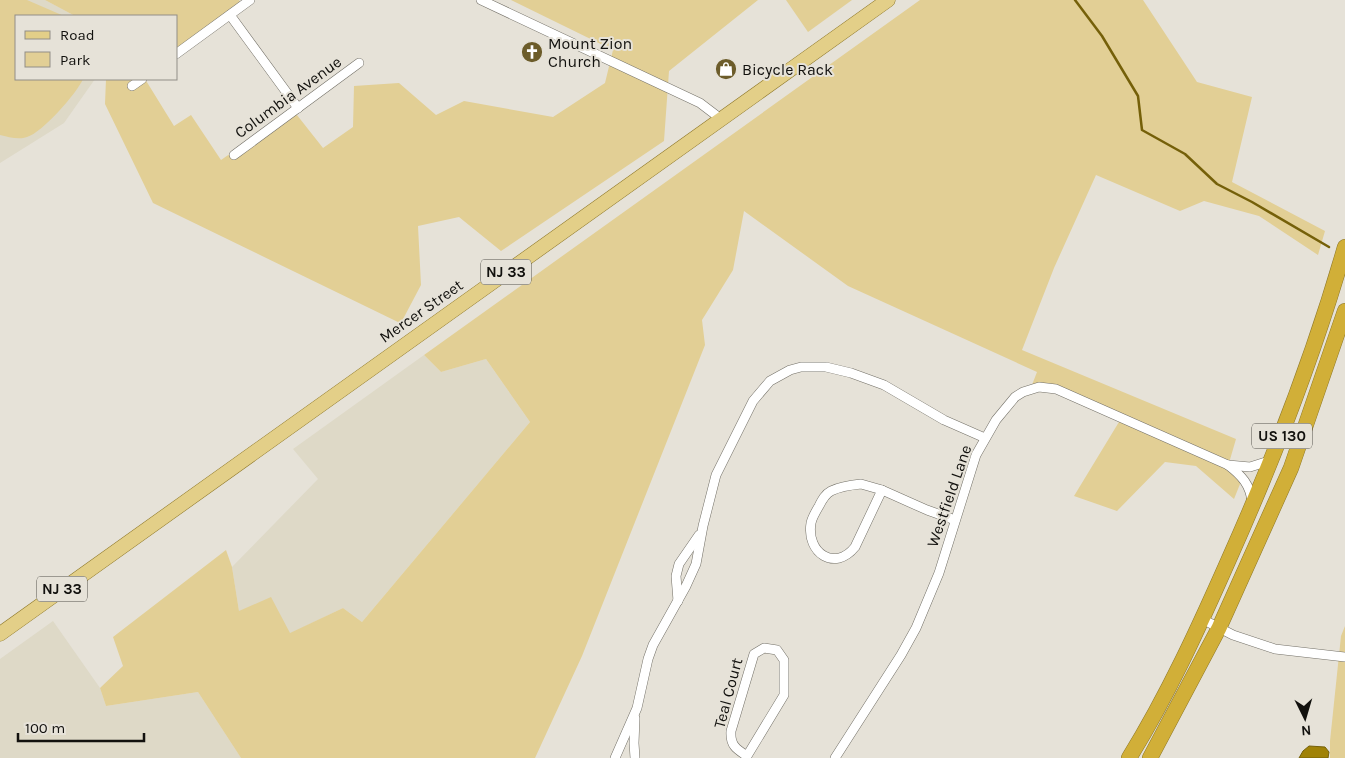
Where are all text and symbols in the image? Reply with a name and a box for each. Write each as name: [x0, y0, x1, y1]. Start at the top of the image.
legend: [15, 15, 178, 80]
text: Road: [60, 26, 95, 44]
place label: Mount Zion Church: [548, 34, 632, 71]
church icon: Mount Zion Church: [520, 40, 544, 64]
text: Park: [60, 51, 90, 69]
street label: Columbia Avenue: [231, 52, 345, 142]
shop icon: Bicycle Rack: [714, 57, 738, 81]
place label: Bicycle Rack: [742, 60, 833, 79]
road number: NJ 33: [481, 260, 531, 284]
street label: Mercer Street: [376, 275, 466, 347]
road number: US 130: [1252, 424, 1312, 448]
street label: Westfield Lane: [923, 442, 975, 550]
road number: NJ 33: [37, 576, 87, 602]
street label: Teal Court: [709, 656, 747, 730]
north arrow: [1280, 693, 1330, 743]
scale bar: [18, 710, 144, 742]
text: 100 m: [25, 719, 65, 737]
text: N: [1300, 722, 1312, 739]

